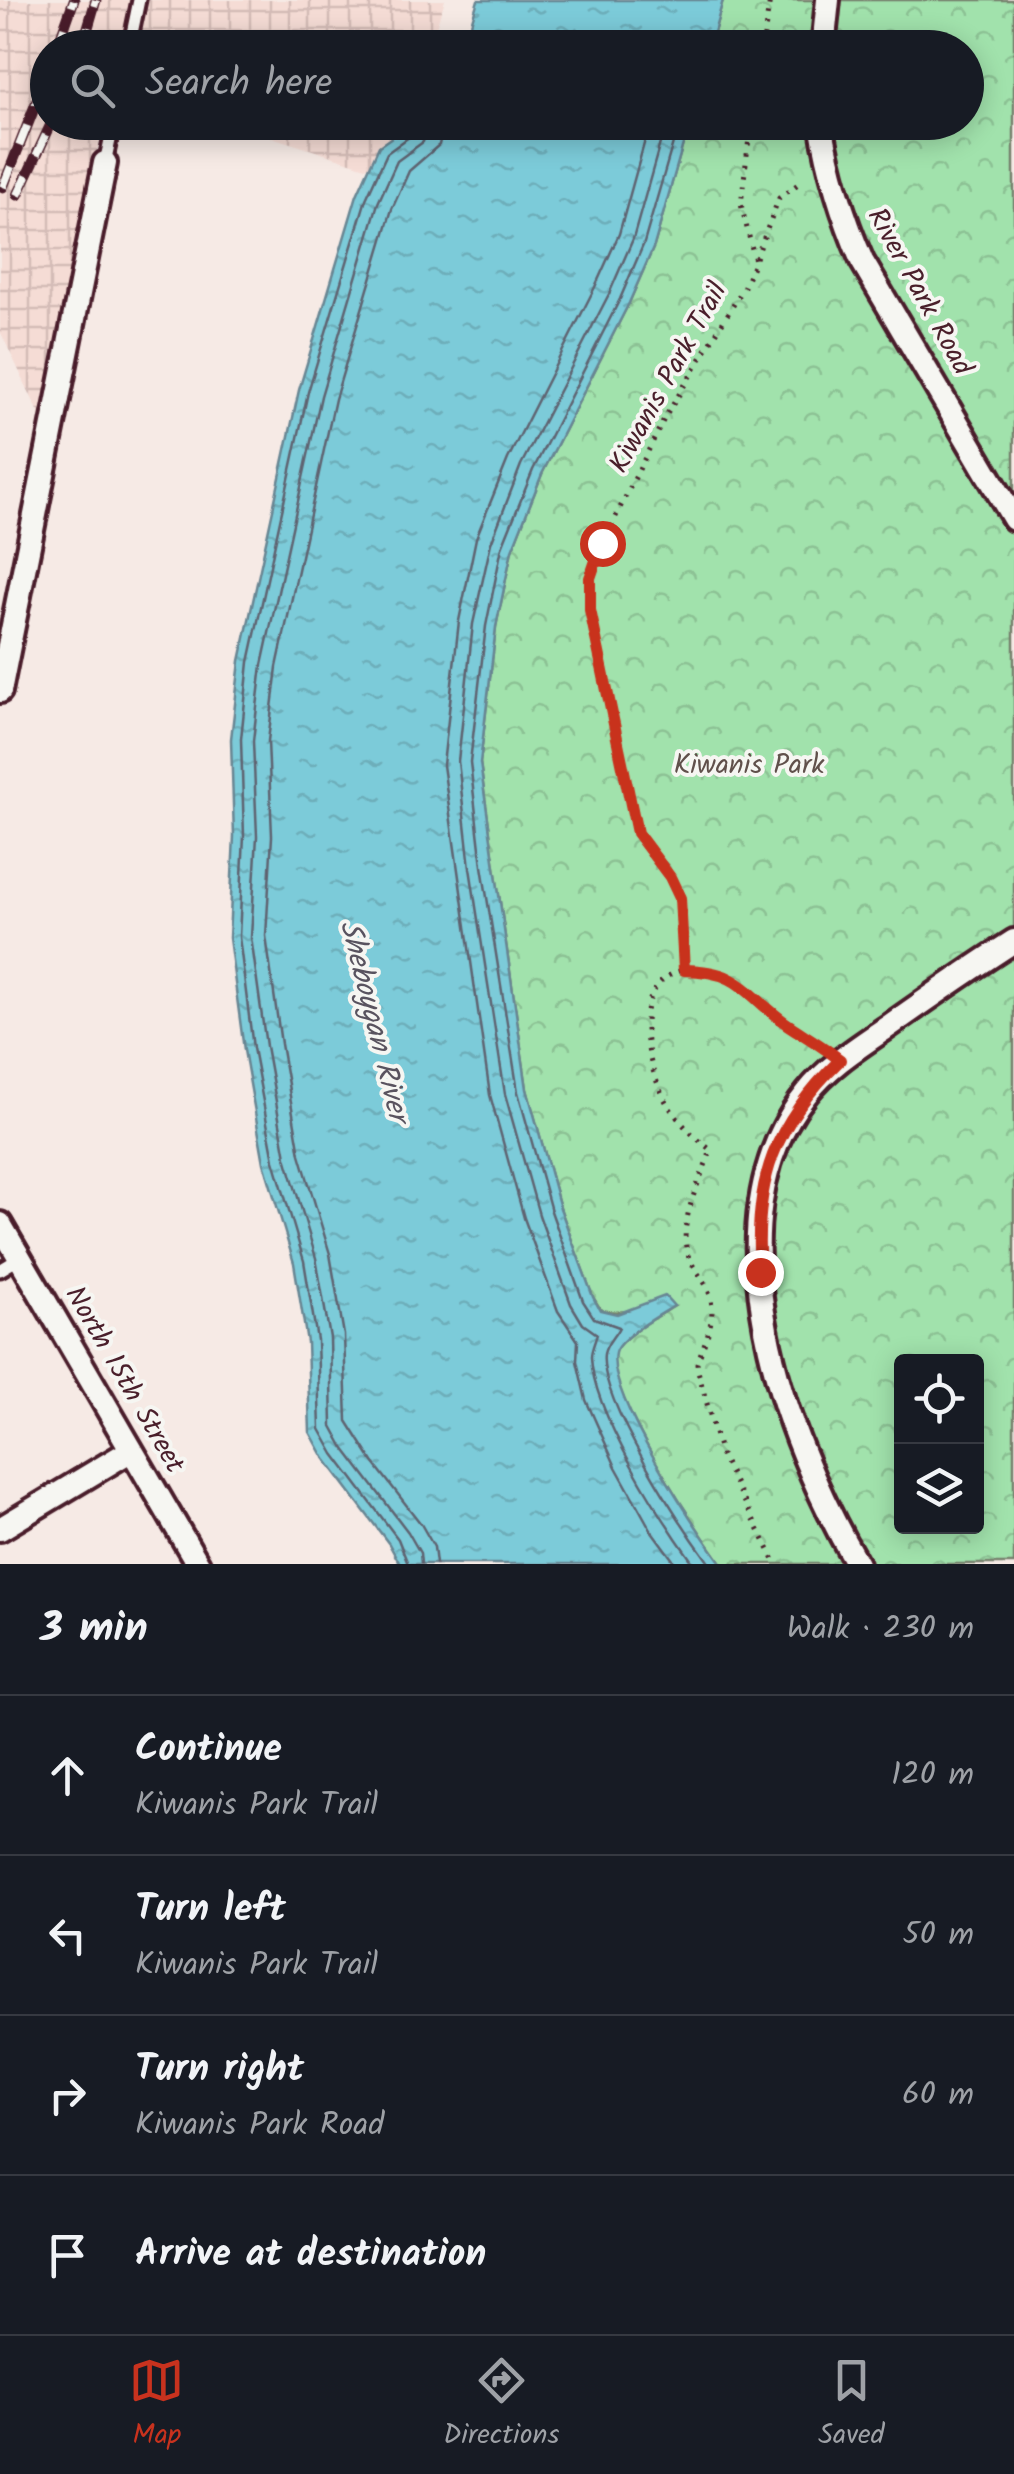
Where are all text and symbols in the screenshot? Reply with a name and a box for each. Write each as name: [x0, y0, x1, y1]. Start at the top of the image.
search box: [30, 30, 984, 140]
text: Search here: [145, 55, 332, 115]
icon: search: [65, 58, 120, 113]
street label: River Park Road: [854, 200, 984, 385]
street label: Kiwanis Park Trail: [598, 274, 740, 482]
route start: [580, 521, 626, 567]
park label: Kiwanis Park: [674, 743, 825, 788]
water label: Sheboygan River: [325, 915, 423, 1133]
route end: [738, 1250, 784, 1296]
street label: North 15th Street: [52, 1278, 197, 1483]
map controls: [894, 1354, 984, 1534]
button: locate: [894, 1354, 984, 1444]
button: layers: [894, 1444, 984, 1534]
text: 3 min: [40, 1596, 148, 1663]
text: Walk · 230 m: [787, 1604, 974, 1655]
text: Continue: [135, 1720, 282, 1780]
icon: ahead: [40, 1748, 95, 1803]
text: 120 m: [891, 1750, 974, 1801]
text: Kiwanis Park Trail: [135, 1780, 378, 1831]
text: Turn left: [135, 1880, 286, 1940]
icon: left: [40, 1908, 95, 1963]
text: 50 m: [903, 1910, 974, 1961]
text: Kiwanis Park Trail: [135, 1940, 378, 1991]
text: Turn right: [135, 2040, 304, 2100]
icon: right: [40, 2068, 95, 2123]
text: 60 m: [902, 2070, 974, 2121]
text: Kiwanis Park Road: [135, 2100, 384, 2151]
text: Arrive at destination: [135, 2225, 486, 2285]
icon: arrive: [40, 2228, 95, 2283]
tab: Map: [129, 2353, 184, 2458]
tab: Directions: [443, 2353, 559, 2458]
tab: Saved: [818, 2353, 885, 2458]

